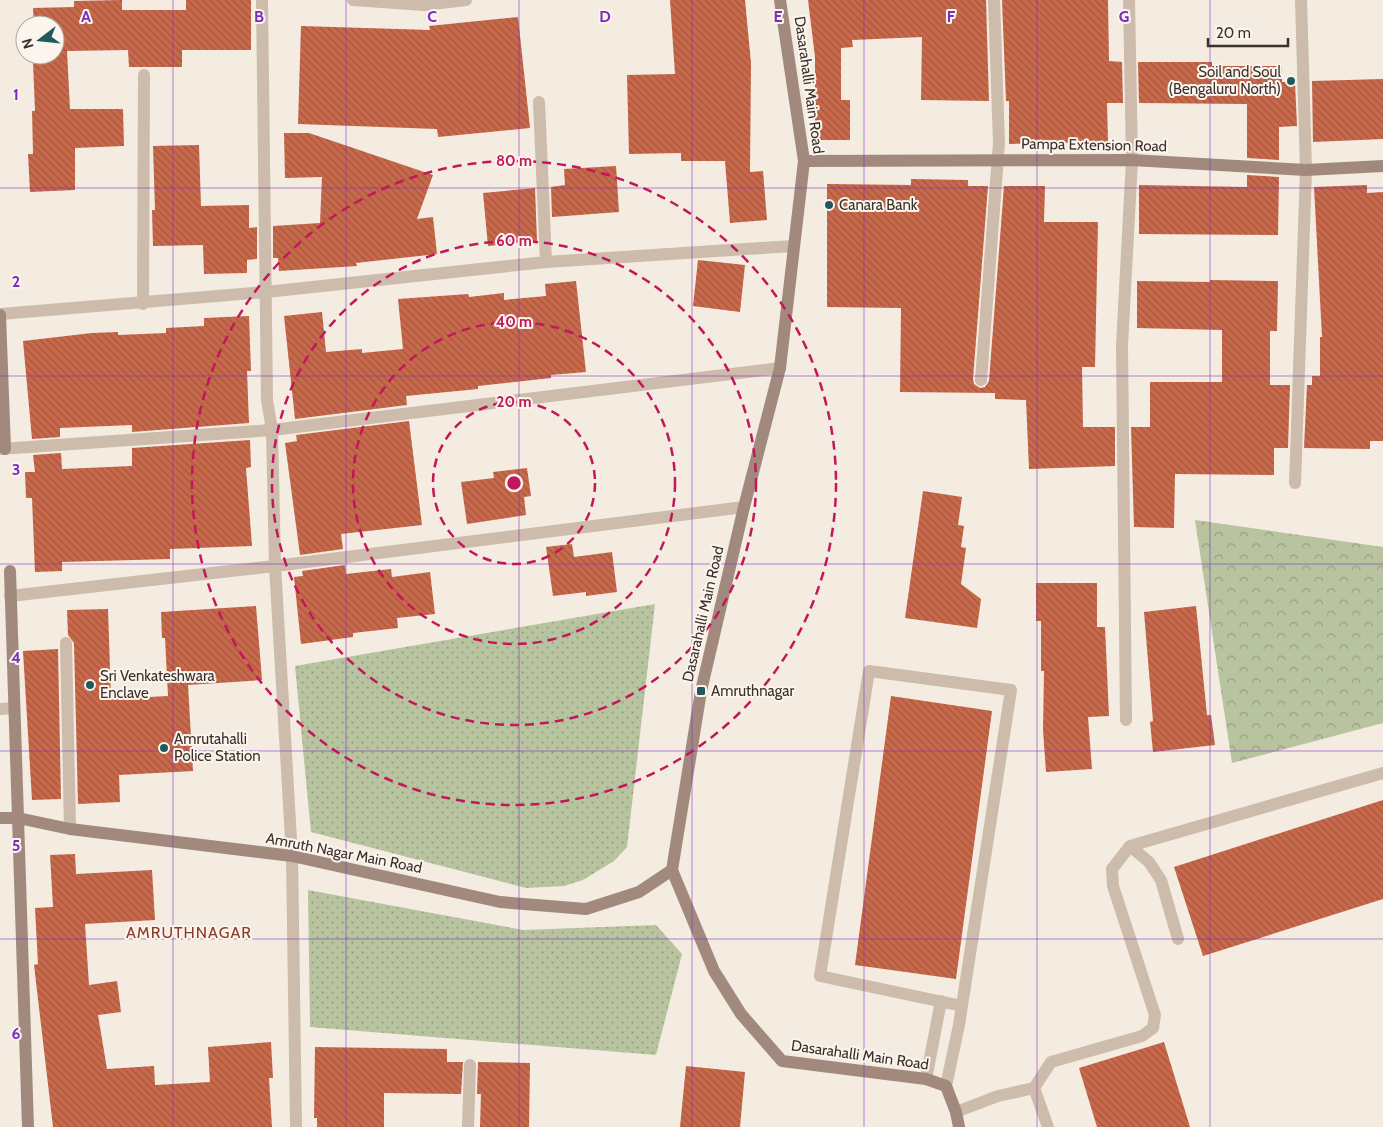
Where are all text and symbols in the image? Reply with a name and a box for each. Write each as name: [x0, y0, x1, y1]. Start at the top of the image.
text: A: [81, 7, 91, 26]
text: B: [254, 7, 264, 26]
text: C: [427, 7, 437, 26]
text: D: [599, 7, 611, 26]
text: E: [773, 7, 783, 26]
text: F: [947, 7, 956, 26]
text: G: [1119, 7, 1129, 26]
north arrow: [15, 15, 65, 65]
street label: Dasarahalli Main Road: [790, 15, 828, 155]
scale bar: [1208, 15, 1288, 47]
text: 20 m: [1216, 24, 1251, 42]
text: N: [17, 36, 38, 51]
place label: Soil and Soul (Bengaluru North): [1169, 63, 1281, 98]
marker: Soil and Soul (Bengaluru North): [1285, 75, 1297, 87]
text: 1: [13, 85, 19, 104]
street label: Pampa Extension Road: [1021, 135, 1167, 155]
text: 80 m: [496, 152, 532, 170]
place label: Canara Bank: [839, 196, 918, 214]
marker: Canara Bank: [823, 199, 835, 211]
text: 60 m: [496, 232, 532, 250]
text: 2: [12, 272, 20, 291]
text: 40 m: [496, 313, 532, 331]
text: 20 m: [497, 393, 531, 411]
text: 3: [12, 460, 20, 479]
centre of rings: [505, 474, 523, 492]
street label: Dasarahalli Main Road: [679, 544, 727, 684]
text: 4: [11, 648, 21, 667]
place label: Sri Venkateshwara Enclave: [100, 667, 216, 702]
marker: Sri Venkateshwara Enclave: [84, 679, 96, 691]
place label: Amruthnagar: [711, 682, 794, 700]
marker: Amruthnagar: [695, 685, 707, 697]
place label: Amrutahalli Police Station: [174, 730, 261, 765]
marker: Amrutahalli Police Station: [158, 742, 170, 754]
street label: Amruth Nagar Main Road: [264, 829, 424, 877]
text: 5: [12, 836, 20, 855]
district label: AMRUTHNAGAR: [126, 923, 252, 942]
text: 6: [12, 1024, 21, 1043]
street label: Dasarahalli Main Road: [790, 1036, 930, 1074]

